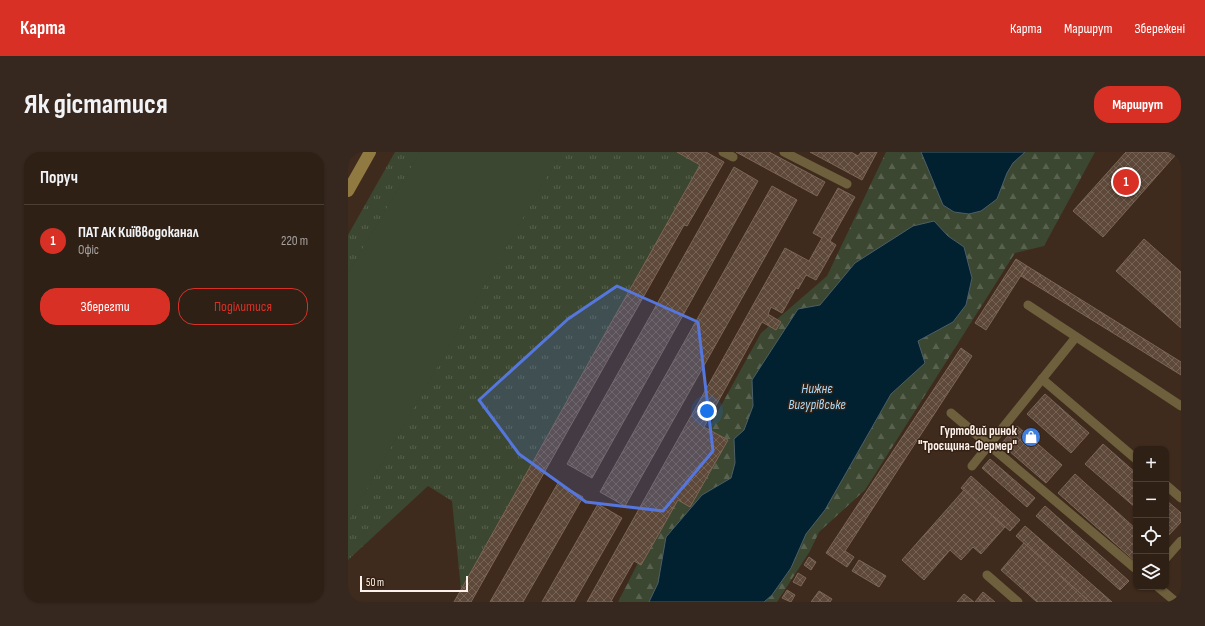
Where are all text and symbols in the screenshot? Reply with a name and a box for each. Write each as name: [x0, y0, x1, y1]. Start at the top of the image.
text: Карта: [20, 17, 66, 40]
text: Карта: [1010, 20, 1042, 37]
text: Маршрут: [1064, 20, 1112, 37]
text: Збережені: [1134, 20, 1185, 37]
button: Маршрут: [1094, 86, 1181, 123]
text: Як дістатися: [24, 88, 168, 121]
pin: 1: [1113, 167, 1139, 197]
text: Поруч: [40, 168, 78, 188]
text: ПАТ АК Київводоканал: [78, 223, 199, 242]
text: 1: [50, 233, 56, 249]
text: 220 m: [281, 233, 308, 249]
text: Офіс: [78, 242, 99, 258]
button: Зберегти: [40, 288, 170, 325]
button: Поділитися: [178, 288, 308, 325]
water label: Нижнє Вигурівське: [788, 380, 846, 413]
your location: [697, 401, 717, 421]
place label: Гуртовий ринок "Троєщина-Фермер": [918, 423, 1018, 454]
shop icon: Гуртовий ринок "Троєщина-Фермер": [1020, 426, 1042, 448]
map controls: [1133, 446, 1169, 590]
button: +: [1133, 446, 1169, 482]
button: −: [1133, 482, 1169, 518]
button: locate: [1133, 518, 1169, 554]
button: layers: [1133, 554, 1169, 590]
scale bar: [360, 574, 468, 593]
text: 50 m: [366, 576, 384, 589]

